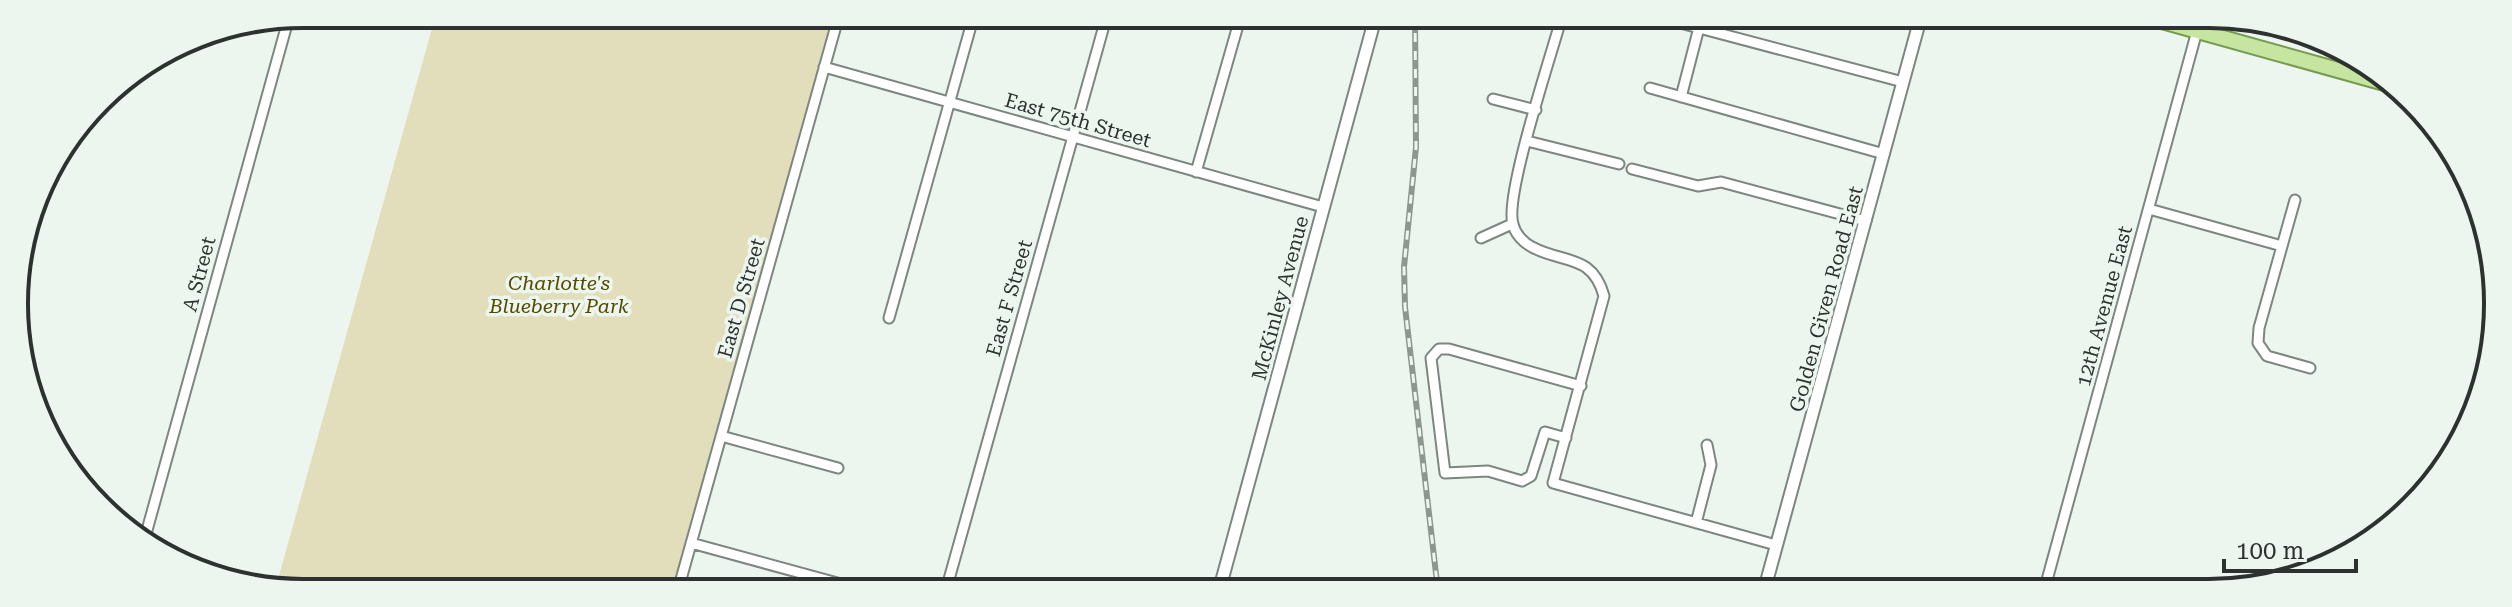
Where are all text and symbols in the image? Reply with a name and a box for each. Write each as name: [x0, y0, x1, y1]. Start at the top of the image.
street label: East 75th Street: [1002, 88, 1154, 152]
street label: Golden Given Road East: [1784, 183, 1868, 415]
street label: McKinley Avenue: [1247, 213, 1313, 383]
street label: 12th Avenue East: [2071, 223, 2137, 389]
street label: A Street: [178, 233, 221, 314]
street label: East D Street: [712, 235, 770, 361]
street label: East F Street: [981, 236, 1037, 359]
park label: Charlotte's Blueberry Park: [488, 271, 629, 318]
scale bar: [2224, 523, 2356, 573]
text: 100 m: [2236, 537, 2304, 565]

